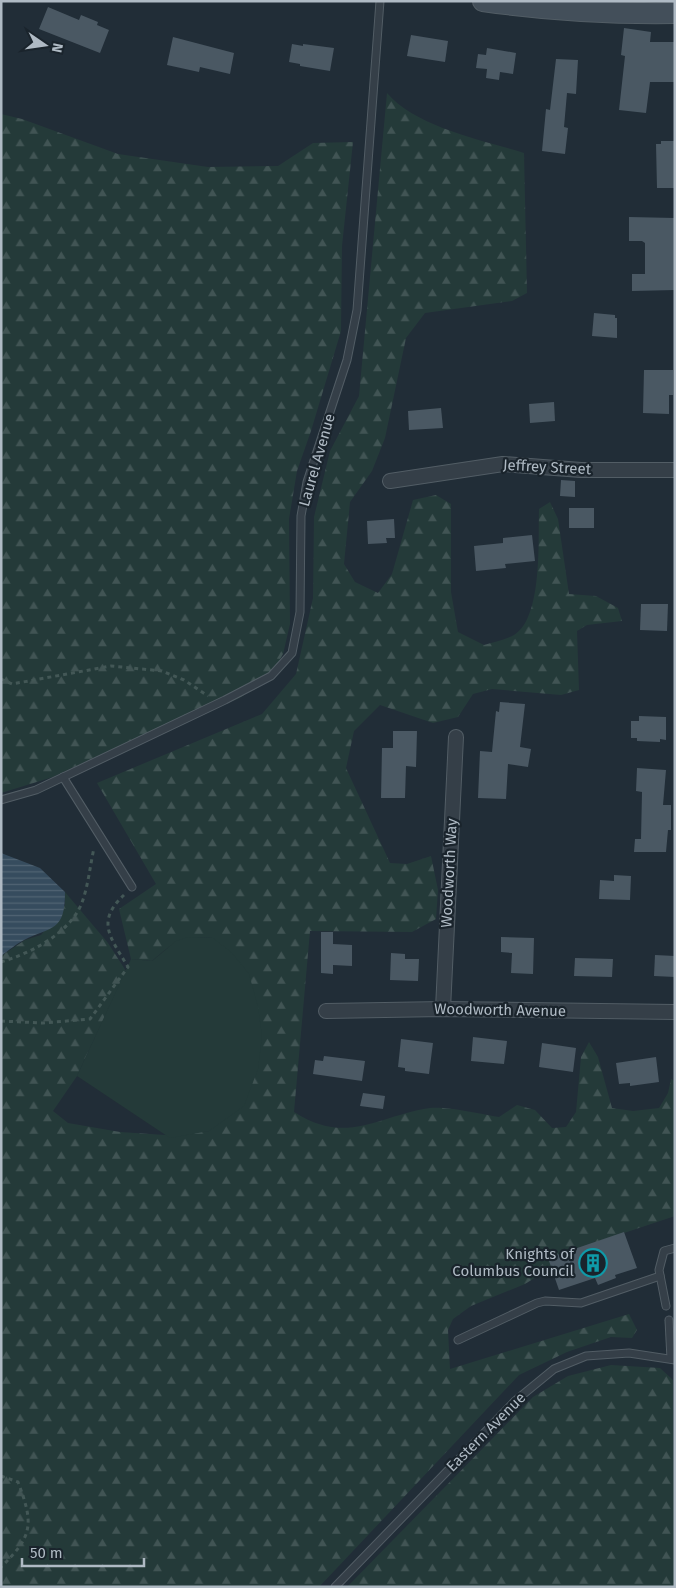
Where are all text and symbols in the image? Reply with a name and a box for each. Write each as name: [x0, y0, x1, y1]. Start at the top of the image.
north arrow: [20, 20, 70, 70]
text: N: [48, 41, 67, 54]
street label: Laurel Avenue: [295, 411, 339, 509]
street label: Jeffrey Street: [502, 456, 592, 478]
street label: Woodworth Way: [437, 817, 461, 928]
street label: Woodworth Avenue: [434, 1000, 566, 1020]
place label: Knights of Columbus Council: [452, 1245, 575, 1280]
building icon: Knights of Columbus Council: [578, 1248, 608, 1278]
street label: Eastern Avenue: [443, 1389, 529, 1475]
scale bar: [22, 1536, 145, 1568]
text: 50 m: [30, 1544, 63, 1562]

